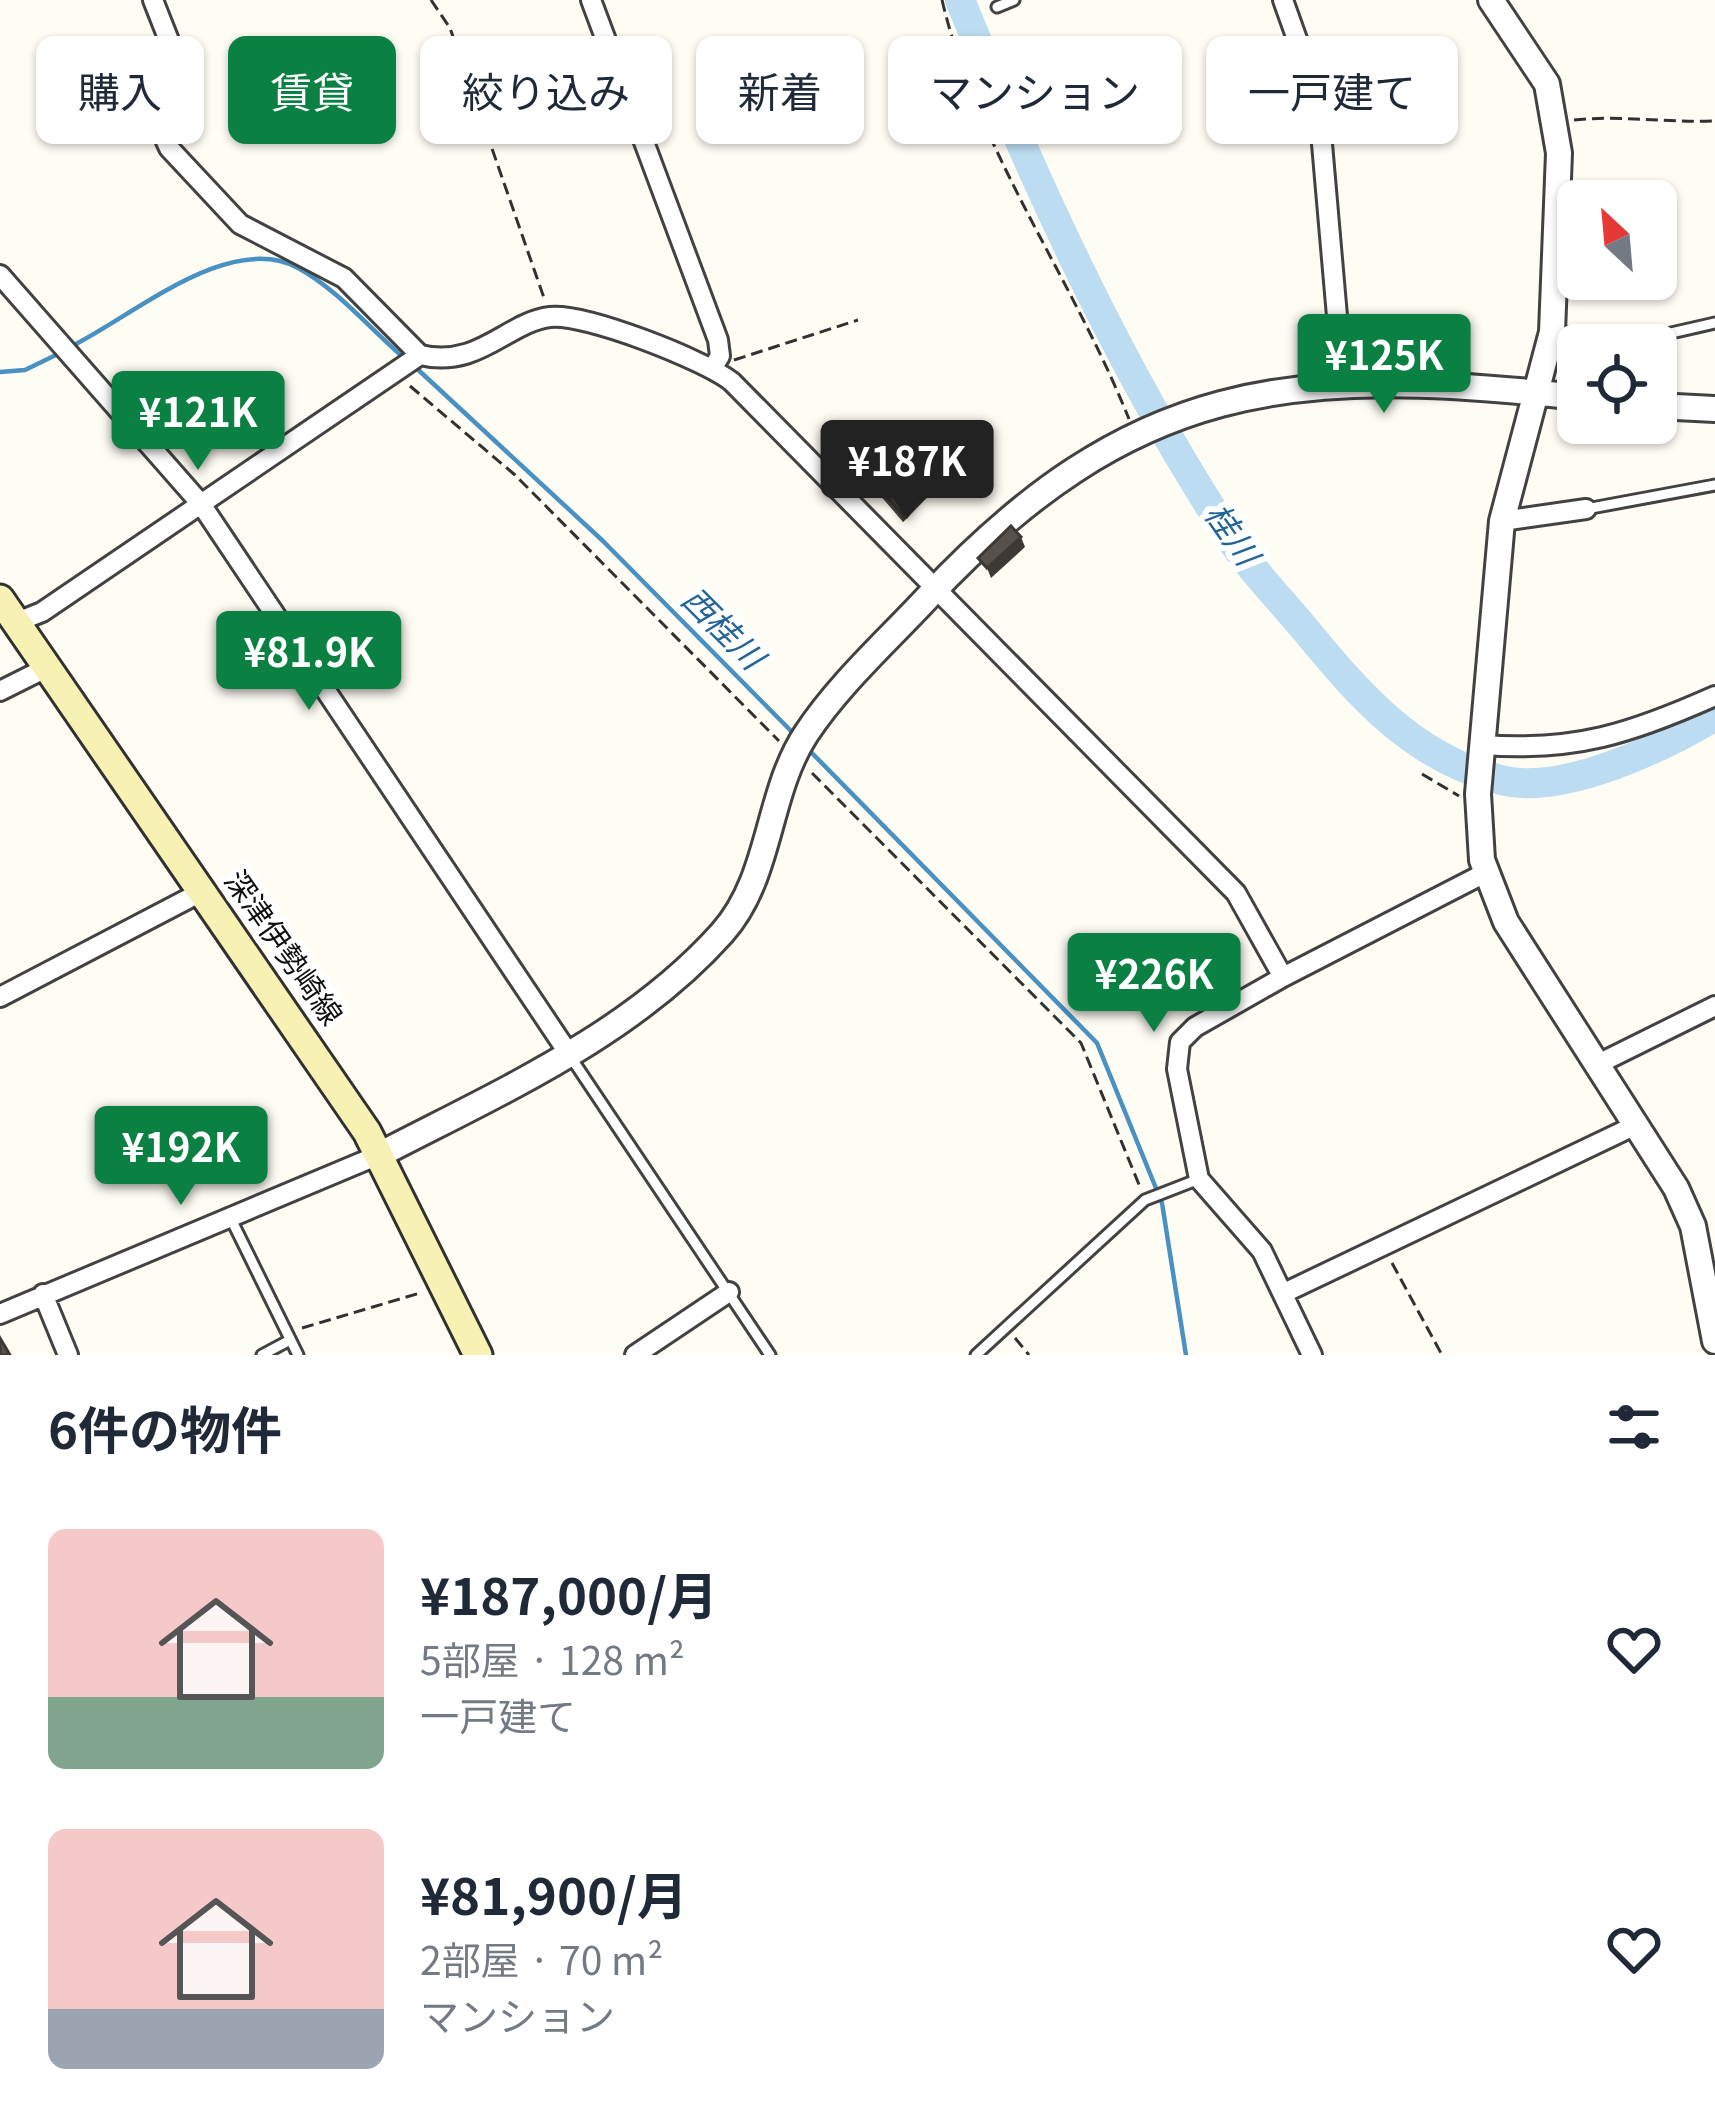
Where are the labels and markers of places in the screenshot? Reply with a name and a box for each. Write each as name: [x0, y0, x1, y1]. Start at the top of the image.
pin: ¥125K: [1300, 314, 1468, 416]
pin: ¥121K: [114, 371, 282, 473]
pin: ¥187K: [823, 420, 991, 522]
pin: ¥81.9K: [211, 611, 407, 713]
pin: ¥226K: [1070, 933, 1238, 1035]
pin: ¥192K: [97, 1106, 265, 1208]

